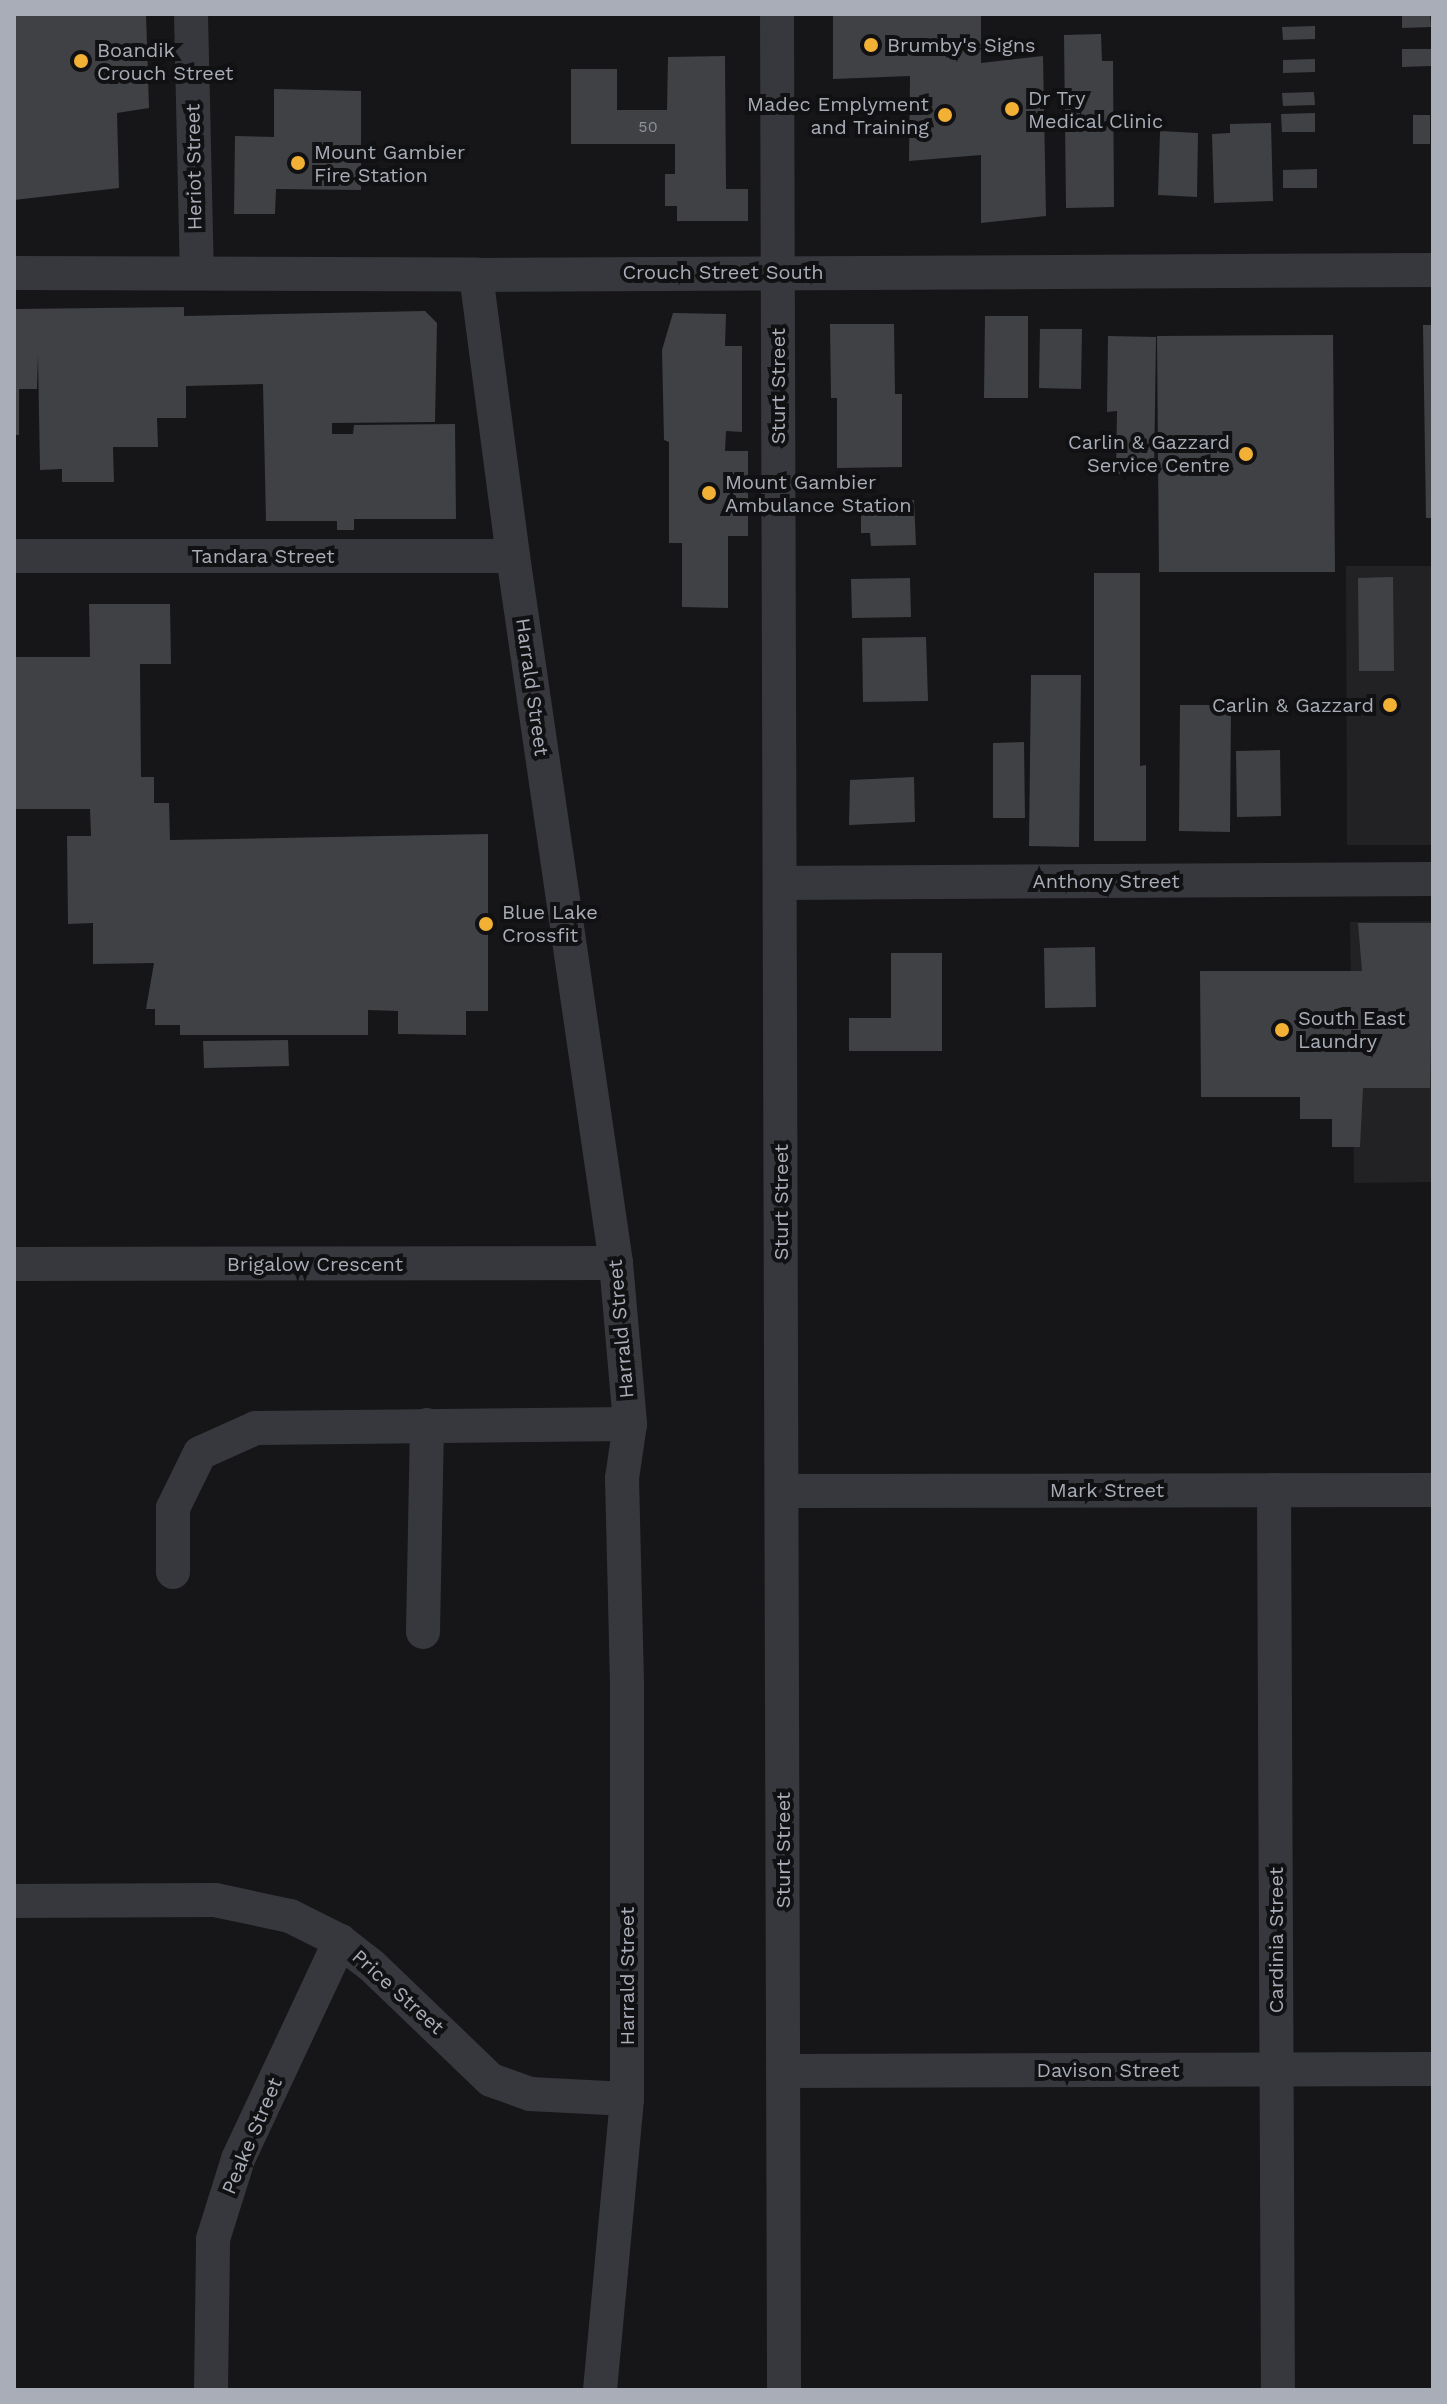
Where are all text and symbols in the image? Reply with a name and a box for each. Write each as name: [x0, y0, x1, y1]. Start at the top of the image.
place label: Brumby's Signs: [887, 33, 1036, 57]
marker: Brumby's Signs: [862, 36, 880, 54]
place label: Boandik Crouch Street: [97, 38, 233, 85]
marker: Boandik Crouch Street: [72, 52, 90, 70]
place label: Dr Try Medical Clinic: [1028, 86, 1164, 133]
place label: Madec Emplyment and Training: [747, 92, 929, 139]
marker: Dr Try Medical Clinic: [1003, 100, 1021, 118]
street label: Heriot Street: [181, 103, 207, 231]
marker: Madec Emplyment and Training: [936, 106, 954, 124]
house number: 50: [638, 117, 658, 137]
place label: Mount Gambier Fire Station: [314, 140, 465, 187]
marker: Mount Gambier Fire Station: [289, 154, 307, 172]
street label: Crouch Street South: [622, 260, 824, 284]
street label: Sturt Street: [766, 328, 790, 444]
place label: Carlin & Gazzard Service Centre: [1068, 430, 1230, 477]
marker: Carlin & Gazzard Service Centre: [1237, 445, 1255, 463]
place label: Mount Gambier Ambulance Station: [725, 470, 912, 517]
marker: Mount Gambier Ambulance Station: [700, 484, 718, 502]
street label: Tandara Street: [191, 544, 335, 568]
street label: Harrald Street: [510, 617, 554, 757]
place label: Carlin & Gazzard: [1212, 693, 1374, 717]
marker: Carlin & Gazzard: [1381, 696, 1399, 714]
street label: Anthony Street: [1032, 869, 1180, 893]
place label: Blue Lake Crossfit: [502, 900, 598, 947]
marker: Blue Lake Crossfit: [477, 915, 495, 933]
place label: South East Laundry: [1298, 1006, 1406, 1053]
marker: South East Laundry: [1273, 1021, 1291, 1039]
street label: Sturt Street: [769, 1144, 793, 1260]
street label: Brigalow Crescent: [227, 1252, 403, 1276]
street label: Harrald Street: [603, 1259, 639, 1399]
street label: Mark Street: [1050, 1478, 1164, 1502]
street label: Sturt Street: [771, 1792, 795, 1908]
street label: Cardinia Street: [1264, 1867, 1288, 2013]
street label: Harrald Street: [615, 1907, 639, 2045]
street label: Price Street: [347, 1944, 449, 2040]
street label: Davison Street: [1036, 2058, 1180, 2082]
street label: Peake Street: [217, 2074, 287, 2198]

